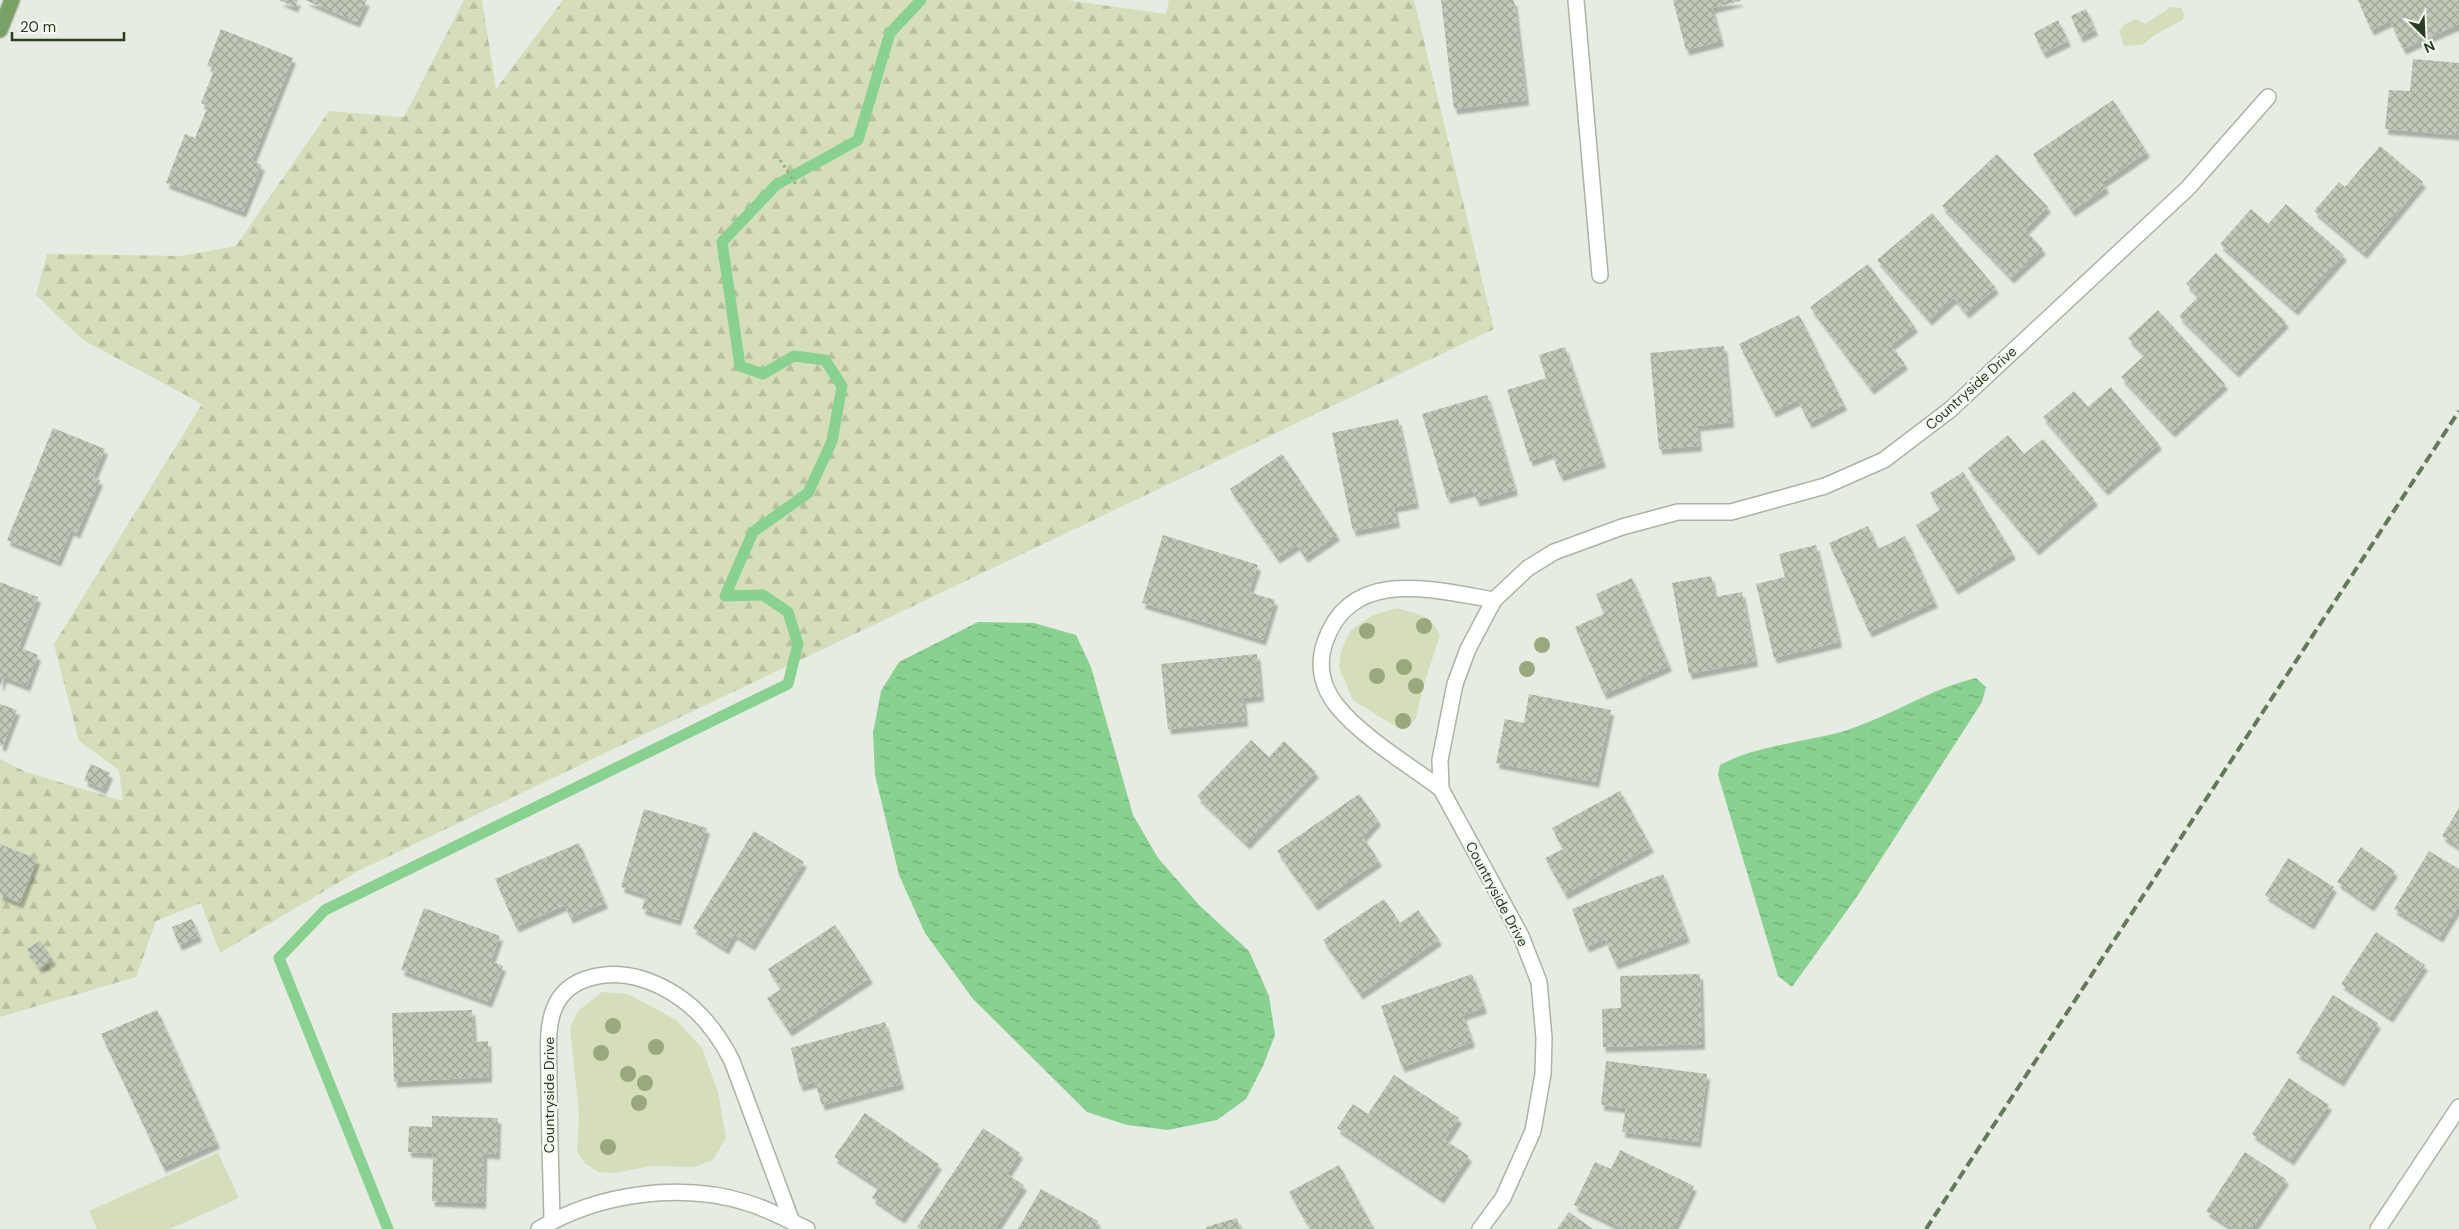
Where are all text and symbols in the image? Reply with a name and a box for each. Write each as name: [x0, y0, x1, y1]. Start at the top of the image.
scale bar: [12, 10, 125, 42]
north arrow: [2399, 10, 2449, 60]
text: 20 m: [20, 17, 56, 37]
text: N: [2421, 37, 2438, 57]
street label: Countryside Drive: [1922, 342, 2020, 434]
street label: Countryside Drive: [1462, 838, 1532, 950]
street label: Countryside Drive: [540, 1037, 558, 1153]

